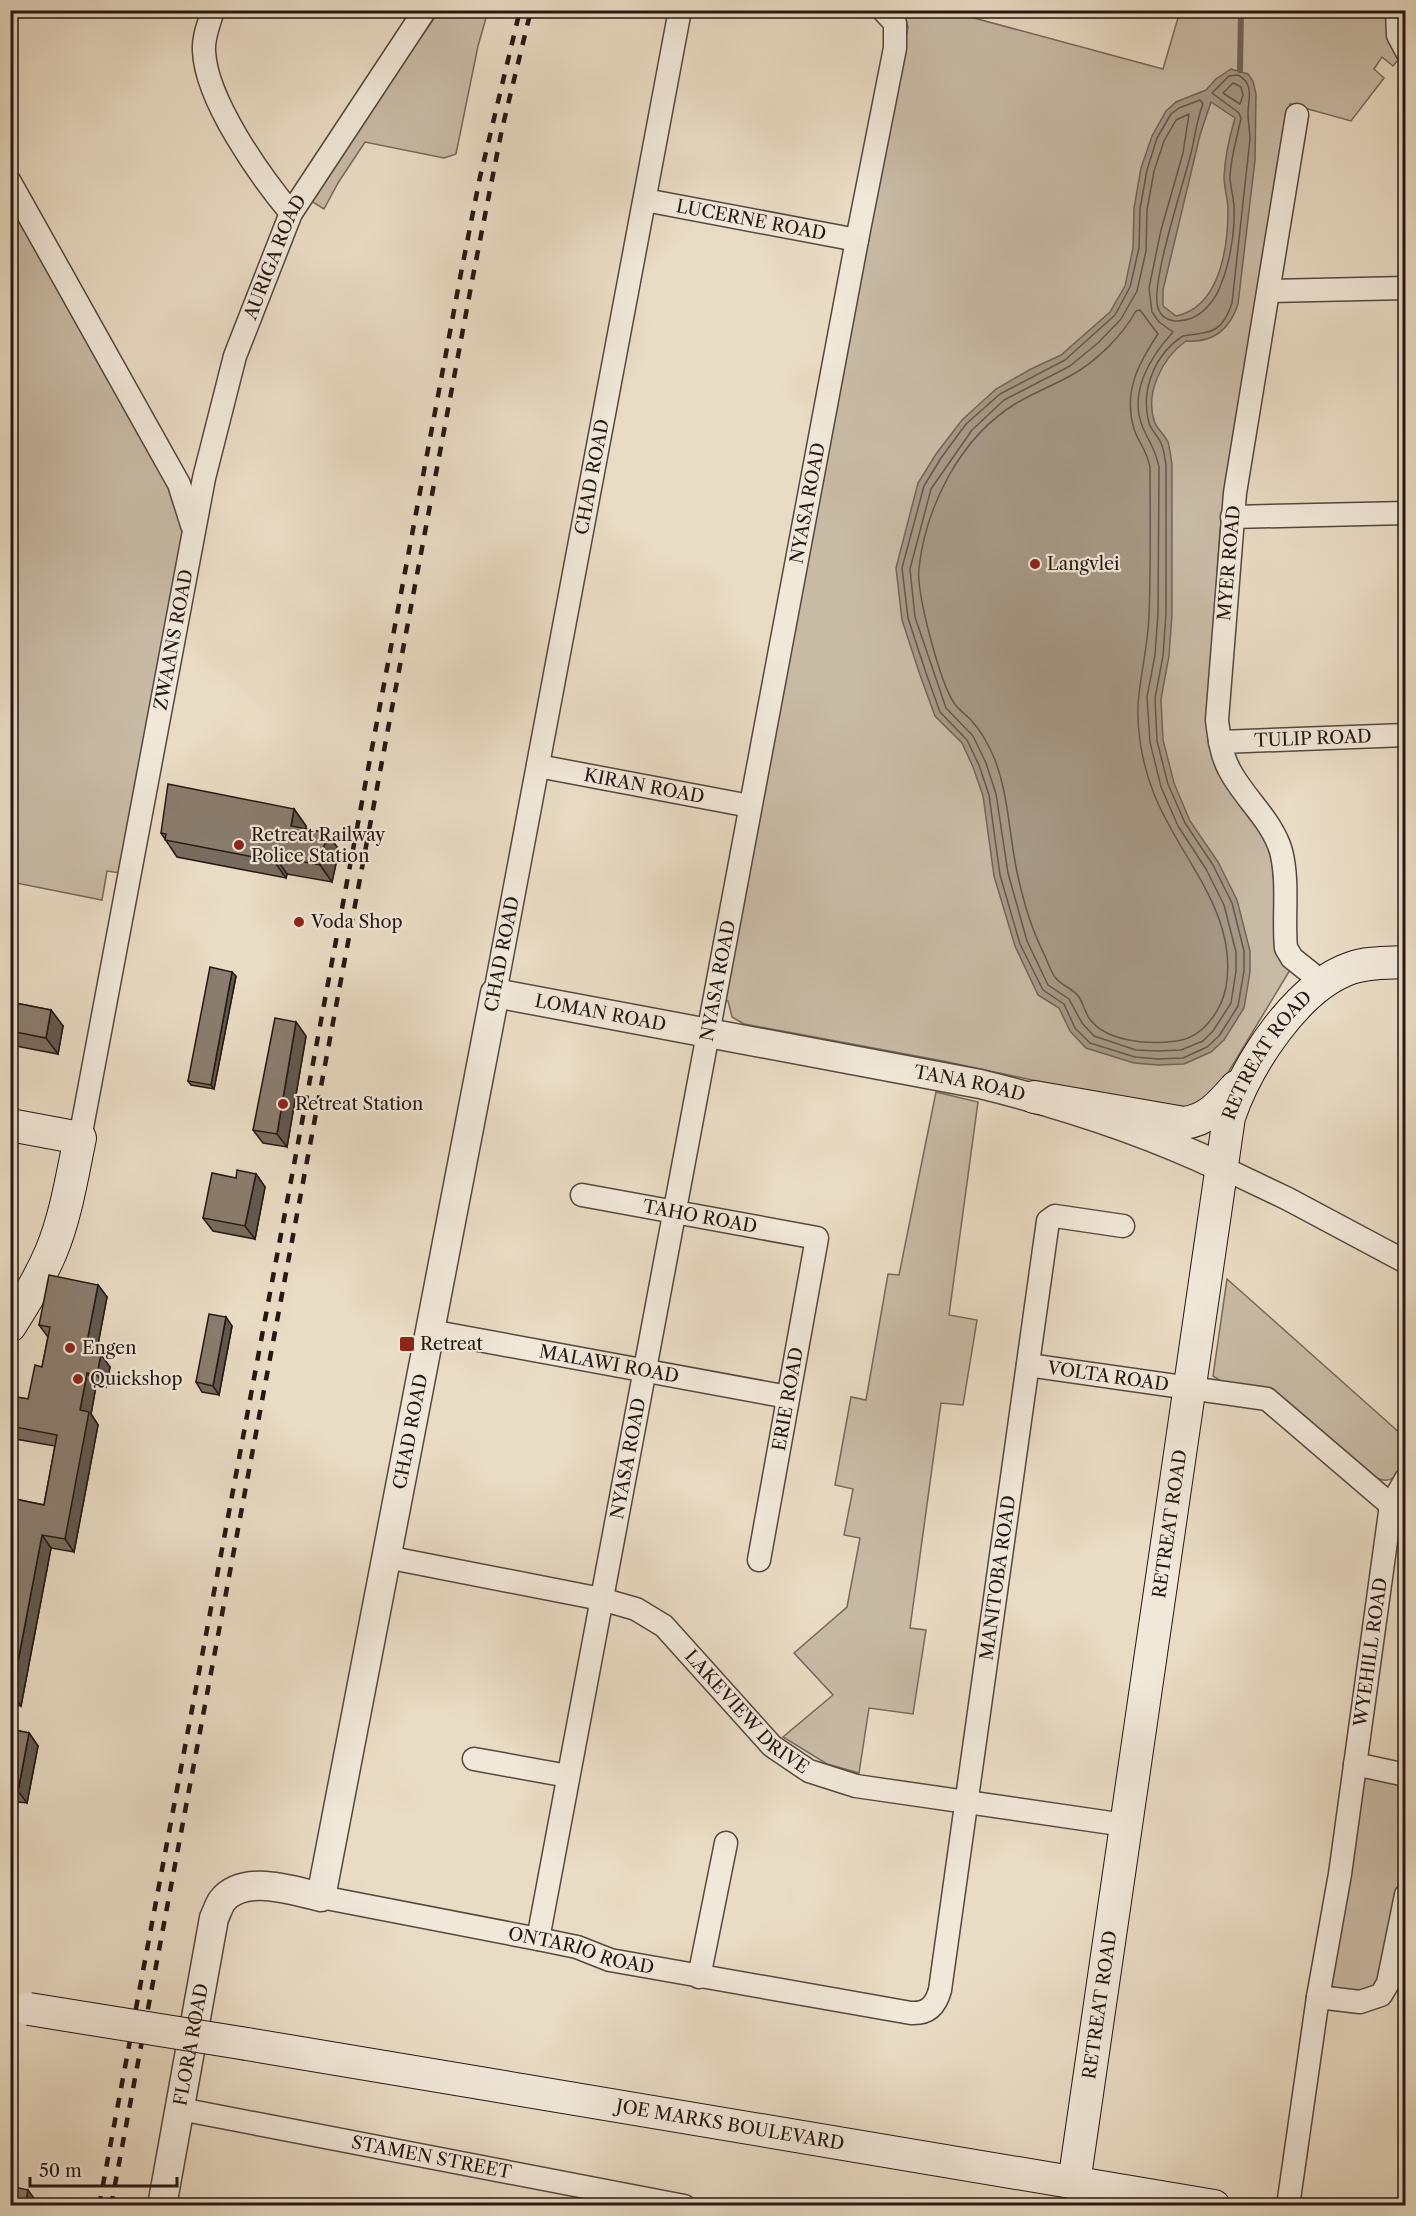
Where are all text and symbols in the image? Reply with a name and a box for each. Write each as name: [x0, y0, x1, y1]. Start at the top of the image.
street label: AURIGA ROAD: [239, 191, 311, 324]
street label: LUCERNE ROAD: [674, 195, 828, 245]
street label: CHAD ROAD: [570, 417, 614, 537]
street label: NYASA ROAD: [785, 441, 830, 566]
street label: MYER ROAD: [1213, 504, 1245, 622]
place label: Langvlei: [1047, 553, 1120, 575]
marker: Langvlei: [1028, 557, 1042, 571]
street label: ZWAANS ROAD: [150, 567, 198, 712]
street label: TULIP ROAD: [1254, 725, 1372, 752]
street label: KIRAN ROAD: [582, 764, 706, 808]
place label: Retreat Railway Police Station: [251, 824, 386, 867]
marker: Retreat Railway Police Station: [232, 838, 246, 852]
street label: CHAD ROAD: [480, 894, 524, 1014]
place label: Voda Shop: [310, 911, 403, 933]
marker: Voda Shop: [292, 915, 306, 929]
street label: NYASA ROAD: [696, 918, 740, 1043]
street label: RETREAT ROAD: [1218, 986, 1316, 1123]
street label: LOMAN ROAD: [533, 990, 668, 1036]
street label: TANA ROAD: [912, 1061, 1028, 1106]
place label: Retreat Station: [295, 1093, 423, 1115]
marker: Retreat Station: [276, 1097, 290, 1111]
street label: TAHO ROAD: [641, 1195, 759, 1238]
place label: Retreat: [420, 1333, 483, 1355]
marker: Retreat: [398, 1335, 416, 1353]
place label: Engen: [82, 1337, 136, 1359]
street label: MALAWI ROAD: [537, 1340, 681, 1388]
marker: Engen: [63, 1341, 77, 1355]
street label: ERIE ROAD: [768, 1345, 808, 1453]
street label: VOLTA ROAD: [1045, 1357, 1170, 1396]
place label: Quickshop: [90, 1368, 183, 1390]
marker: Quickshop: [71, 1372, 85, 1386]
street label: CHAD ROAD: [389, 1372, 432, 1491]
street label: NYASA ROAD: [606, 1396, 650, 1521]
street label: RETREAT ROAD: [1148, 1448, 1191, 1600]
street label: MANITOBA ROAD: [975, 1494, 1020, 1662]
street label: WYEHILL ROAD: [1349, 1576, 1392, 1729]
street label: LAKEVIEW DRIVE: [680, 1645, 813, 1779]
street label: ONTARIO ROAD: [506, 1922, 656, 1979]
street label: RETREAT ROAD: [1078, 1929, 1122, 2081]
street label: FLORA ROAD: [169, 1982, 213, 2108]
street label: JOE MARKS BOULEVARD: [612, 2095, 846, 2155]
street label: STAMEN STREET: [350, 2131, 514, 2184]
scale bar: [30, 2150, 177, 2188]
text: 50 m: [39, 2160, 82, 2182]

